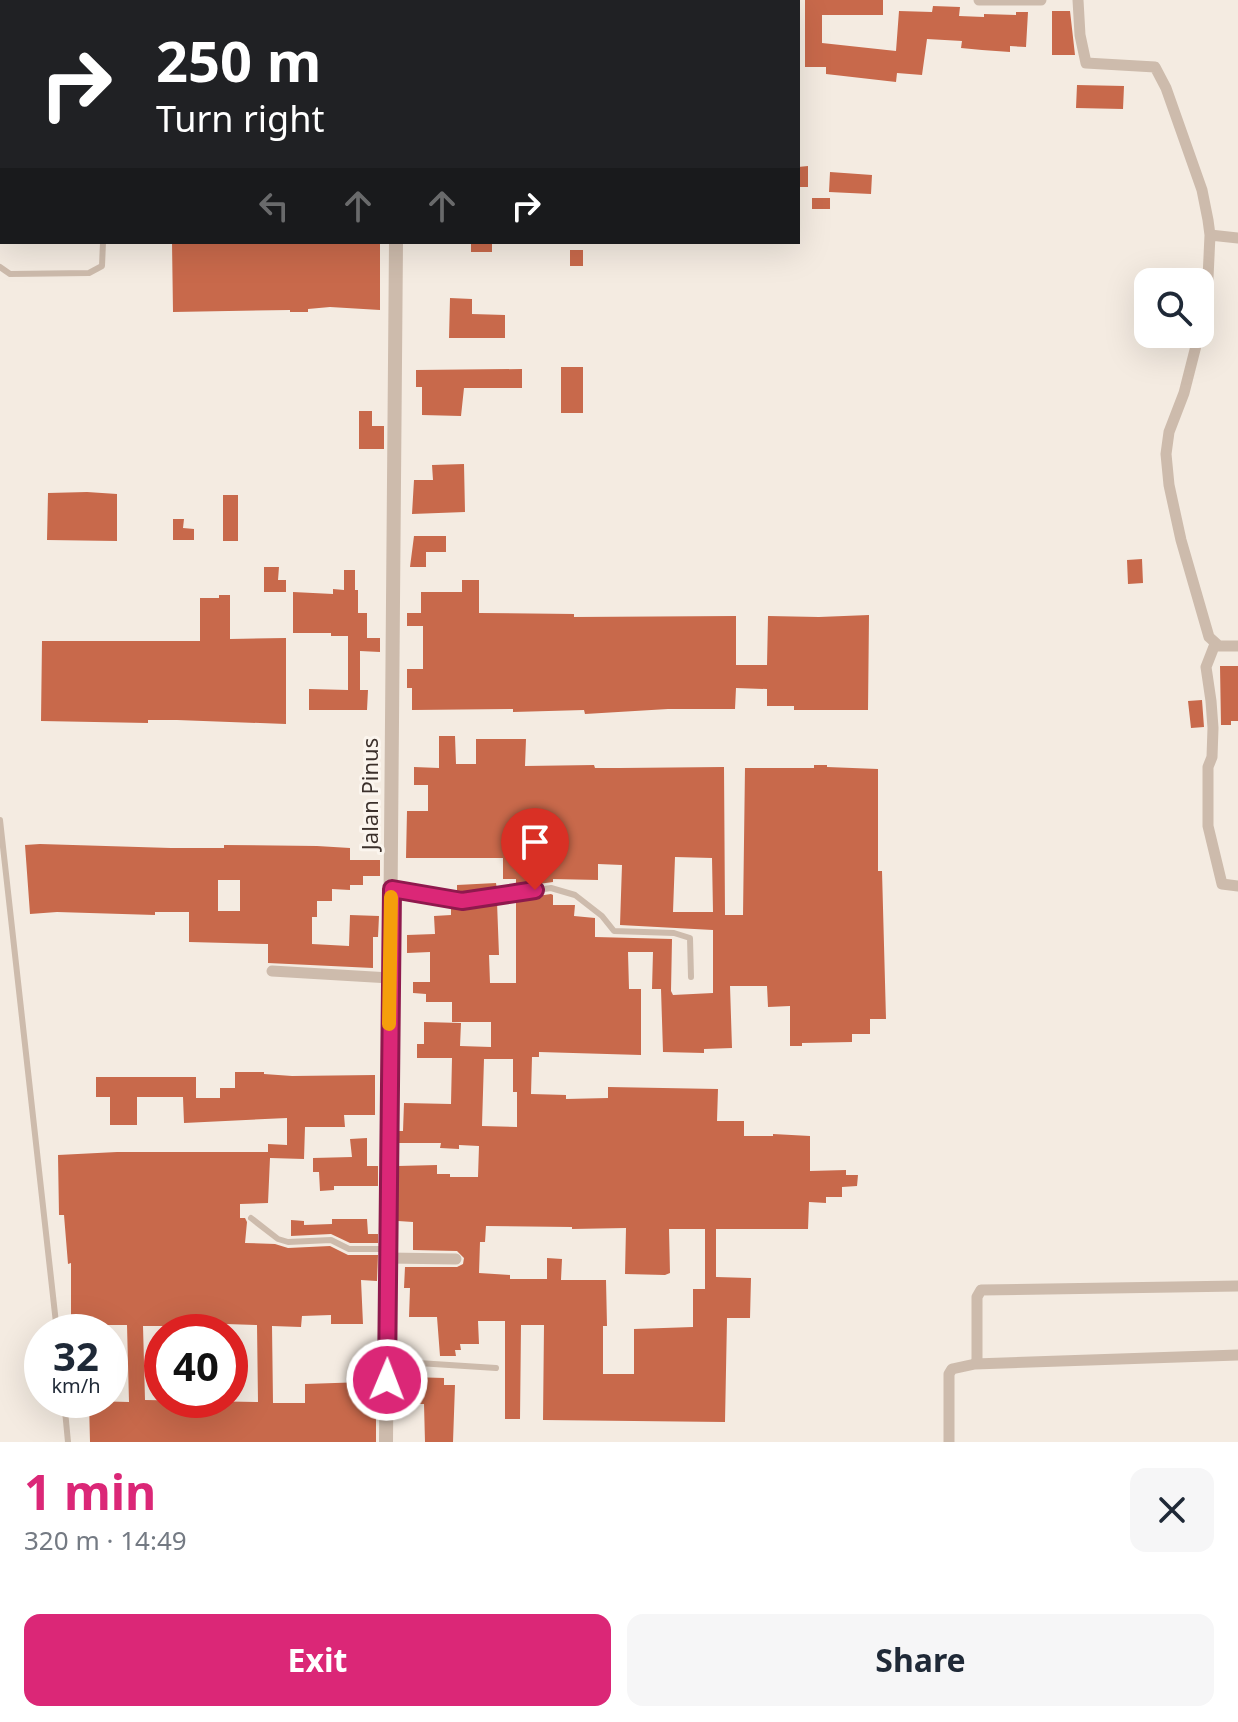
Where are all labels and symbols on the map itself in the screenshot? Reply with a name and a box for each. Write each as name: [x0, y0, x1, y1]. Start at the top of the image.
street label: Jalan Pinus: [354, 738, 384, 852]
pin: [501, 808, 569, 890]
speed limit sign: 40: [144, 1314, 248, 1418]
position arrow: [345, 1338, 429, 1422]

